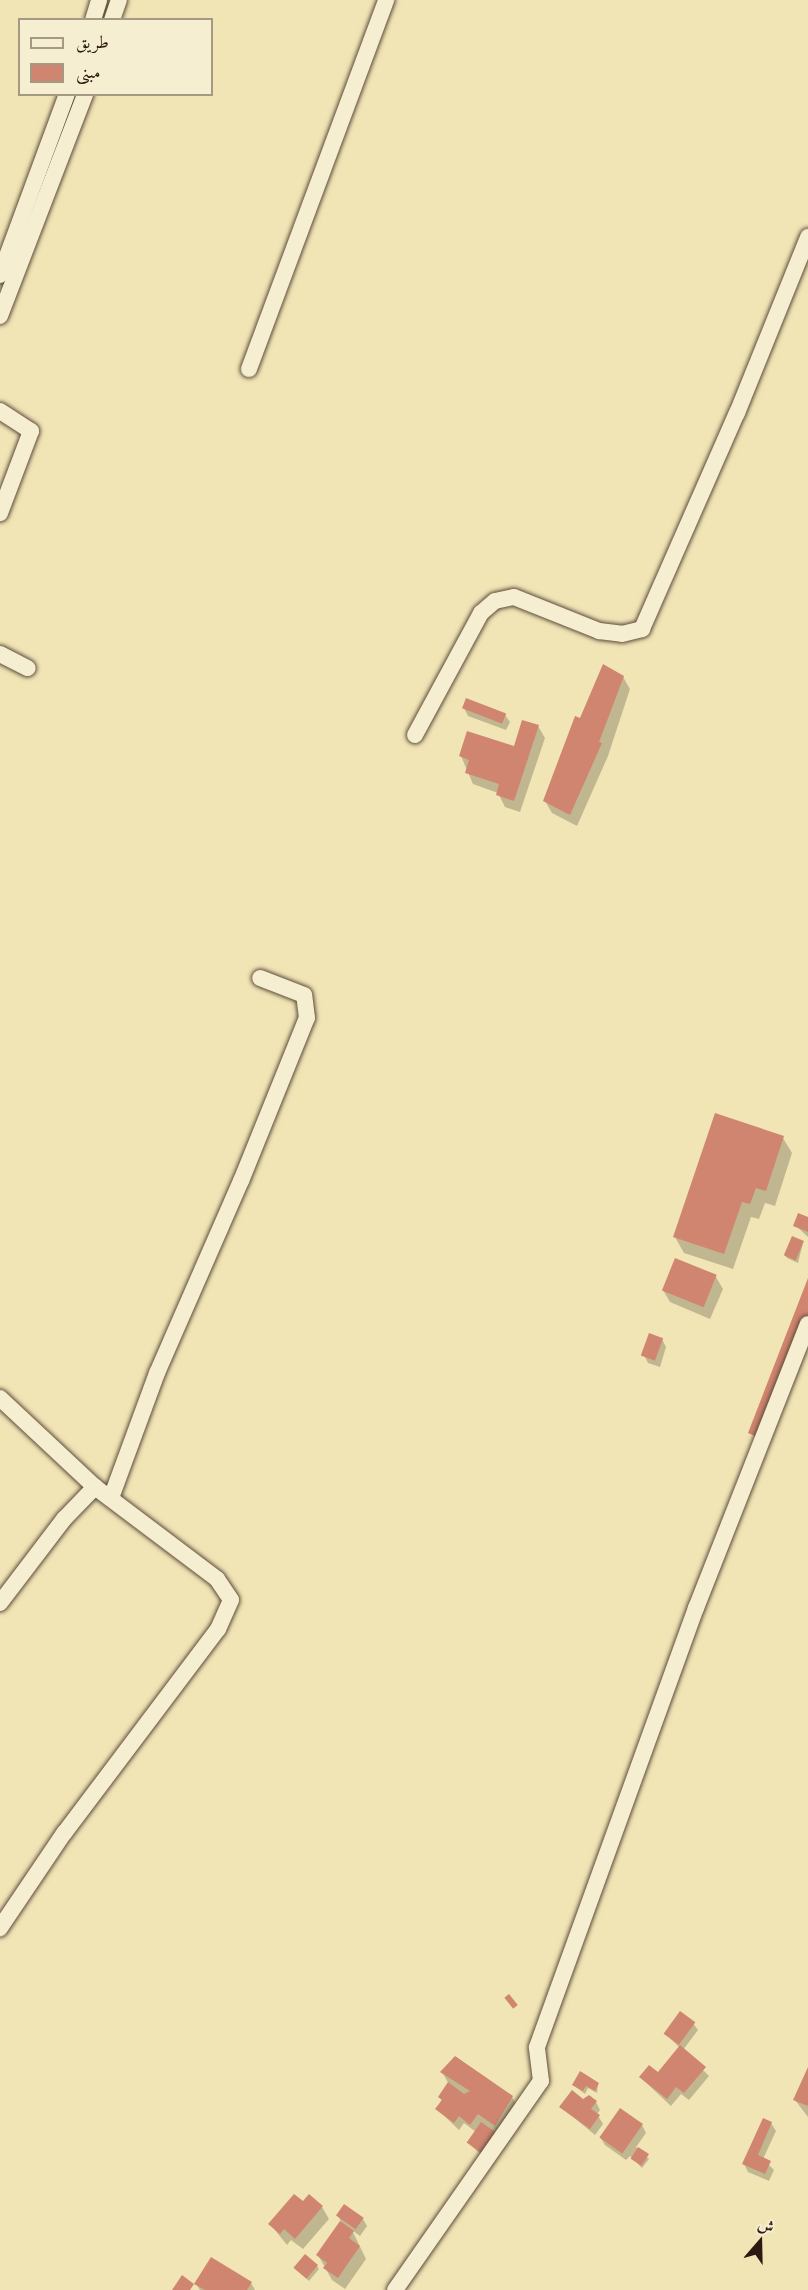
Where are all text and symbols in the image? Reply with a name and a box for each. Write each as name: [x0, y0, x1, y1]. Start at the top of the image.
legend: [18, 18, 213, 96]
text: طريق: [76, 31, 109, 53]
text: مبنى: [76, 61, 101, 83]
north arrow: [730, 2212, 790, 2272]
text: ش: [755, 2213, 777, 2237]

